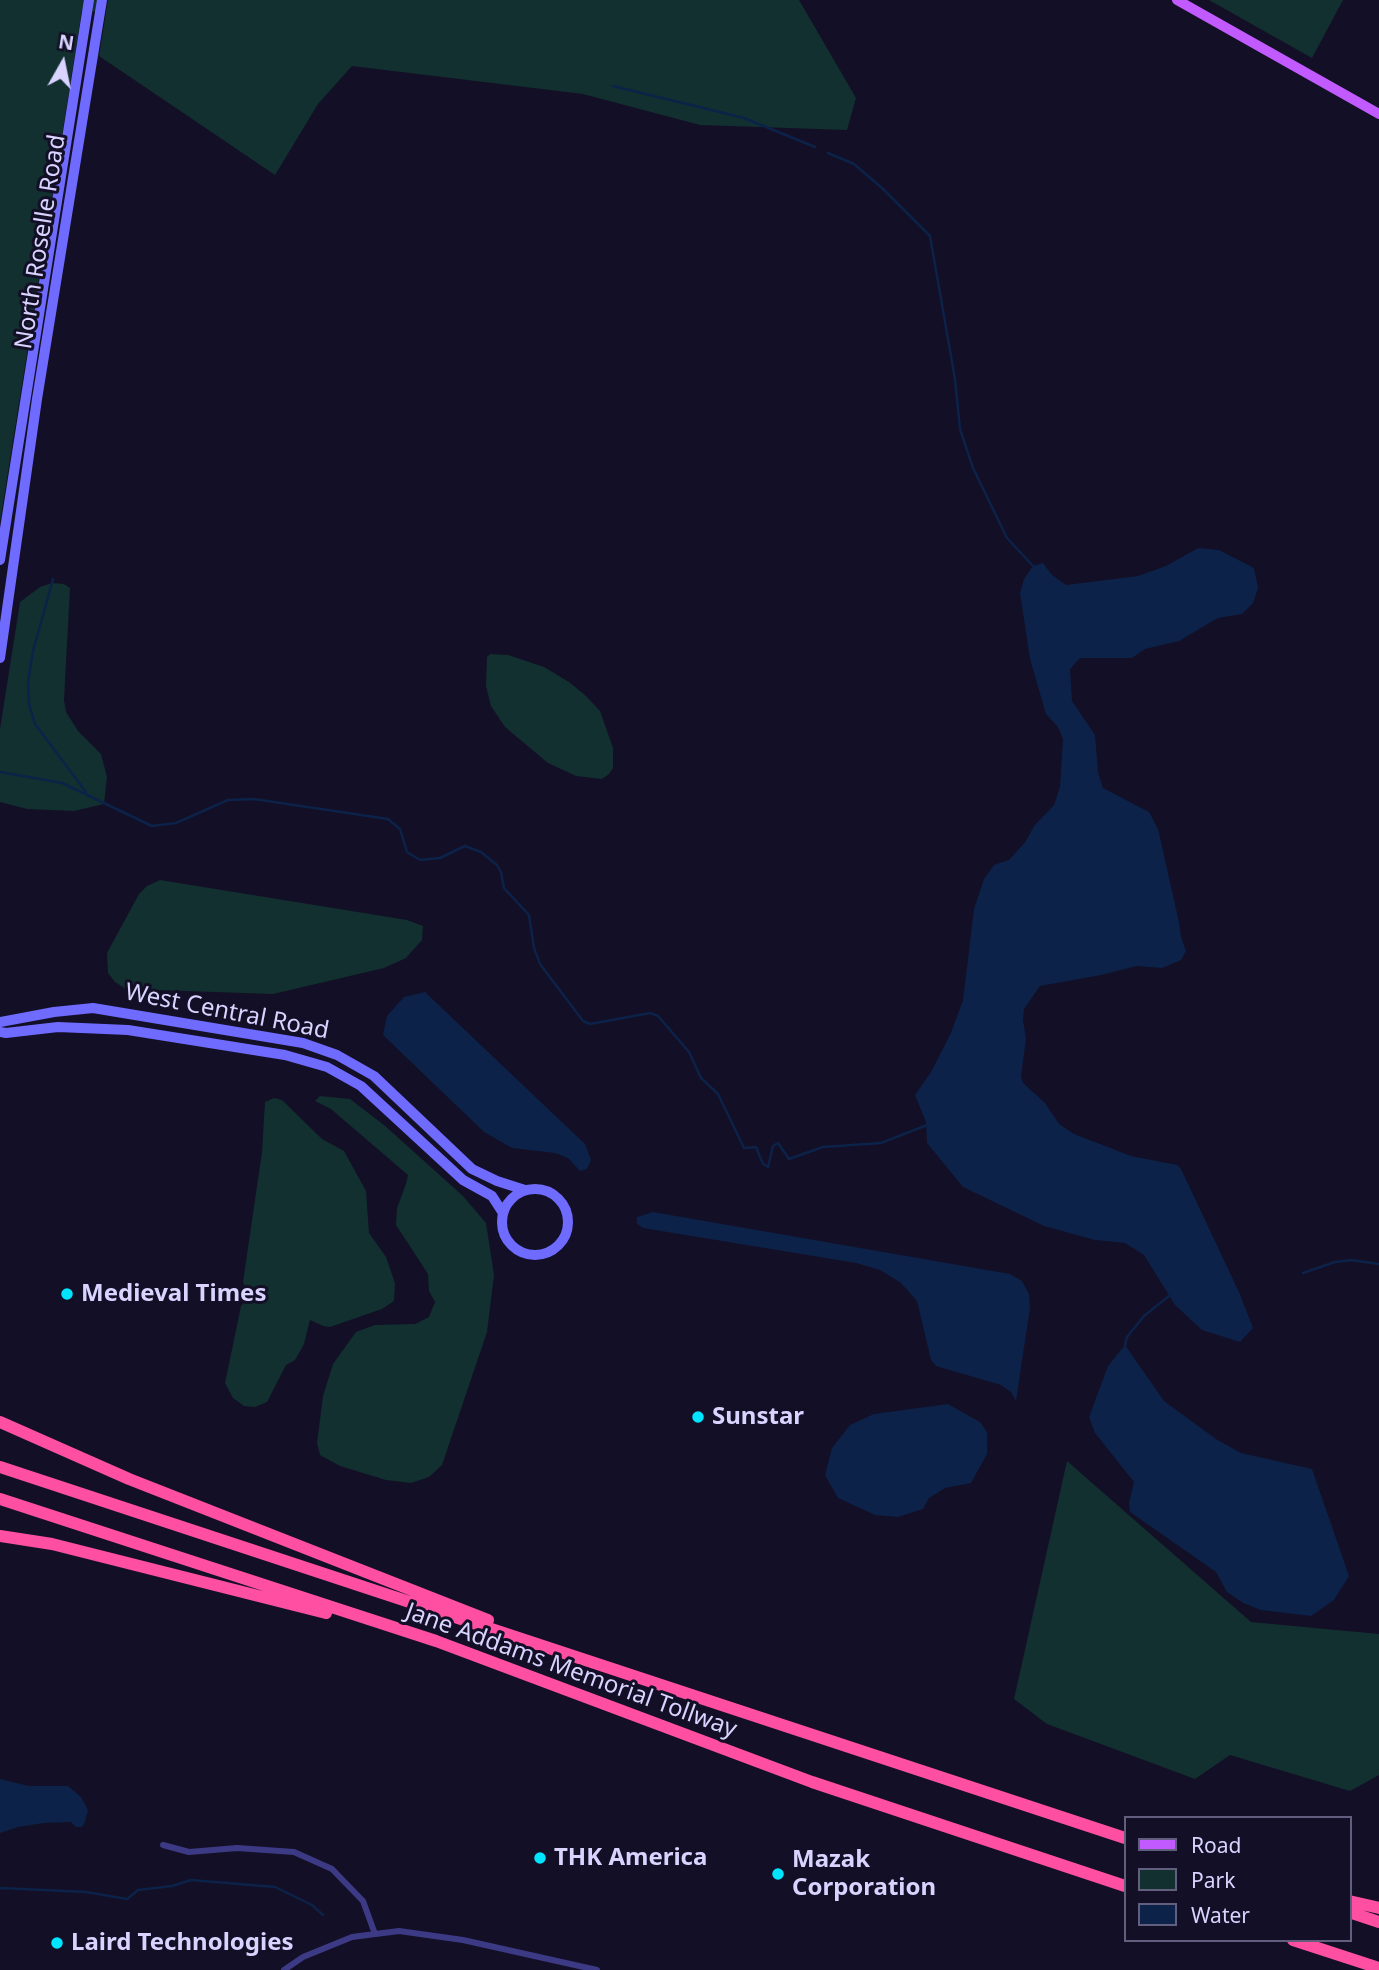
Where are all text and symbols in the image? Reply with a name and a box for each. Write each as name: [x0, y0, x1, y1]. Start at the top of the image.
north arrow: [28, 28, 98, 98]
text: N: [57, 28, 76, 56]
street label: North Roselle Road: [10, 133, 72, 351]
street label: West Central Road: [123, 978, 331, 1046]
place label: Medieval Times: [81, 1280, 266, 1308]
marker: Medieval Times: [59, 1286, 75, 1302]
place label: Sunstar: [712, 1403, 804, 1431]
marker: Sunstar: [690, 1409, 706, 1425]
street label: Jane Addams Memorial Tollway: [401, 1598, 741, 1744]
legend: [1124, 1816, 1351, 1942]
text: Road: [1191, 1831, 1241, 1859]
place label: THK America: [554, 1844, 707, 1872]
place label: Mazak Corporation: [792, 1846, 936, 1902]
marker: THK America: [532, 1850, 548, 1866]
marker: Mazak Corporation: [770, 1866, 786, 1882]
text: Park: [1191, 1866, 1235, 1894]
text: Water: [1191, 1901, 1250, 1929]
place label: Laird Technologies: [71, 1929, 294, 1957]
marker: Laird Technologies: [49, 1935, 65, 1951]

